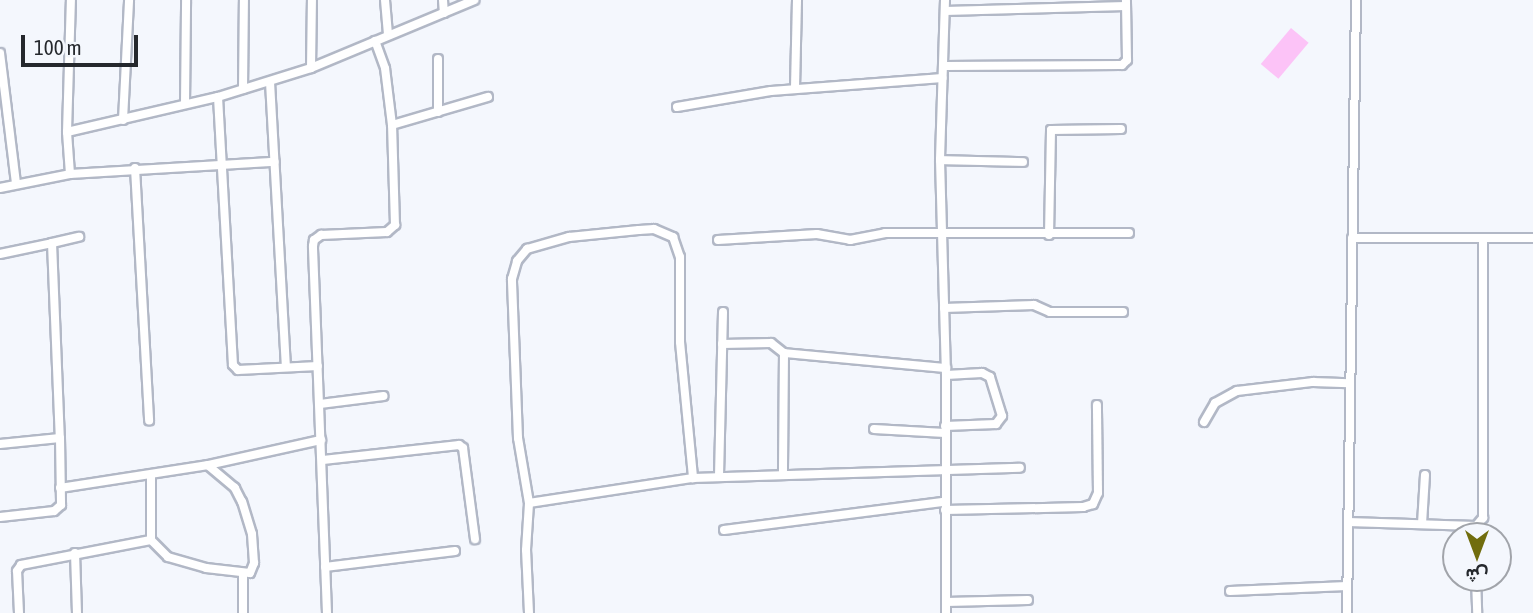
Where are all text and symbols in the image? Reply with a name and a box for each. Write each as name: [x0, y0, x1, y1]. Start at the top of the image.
scale bar: [24, 21, 142, 65]
text: 100 m: [34, 35, 82, 59]
north arrow: [1442, 522, 1512, 592]
text: ش: [1466, 565, 1488, 587]

